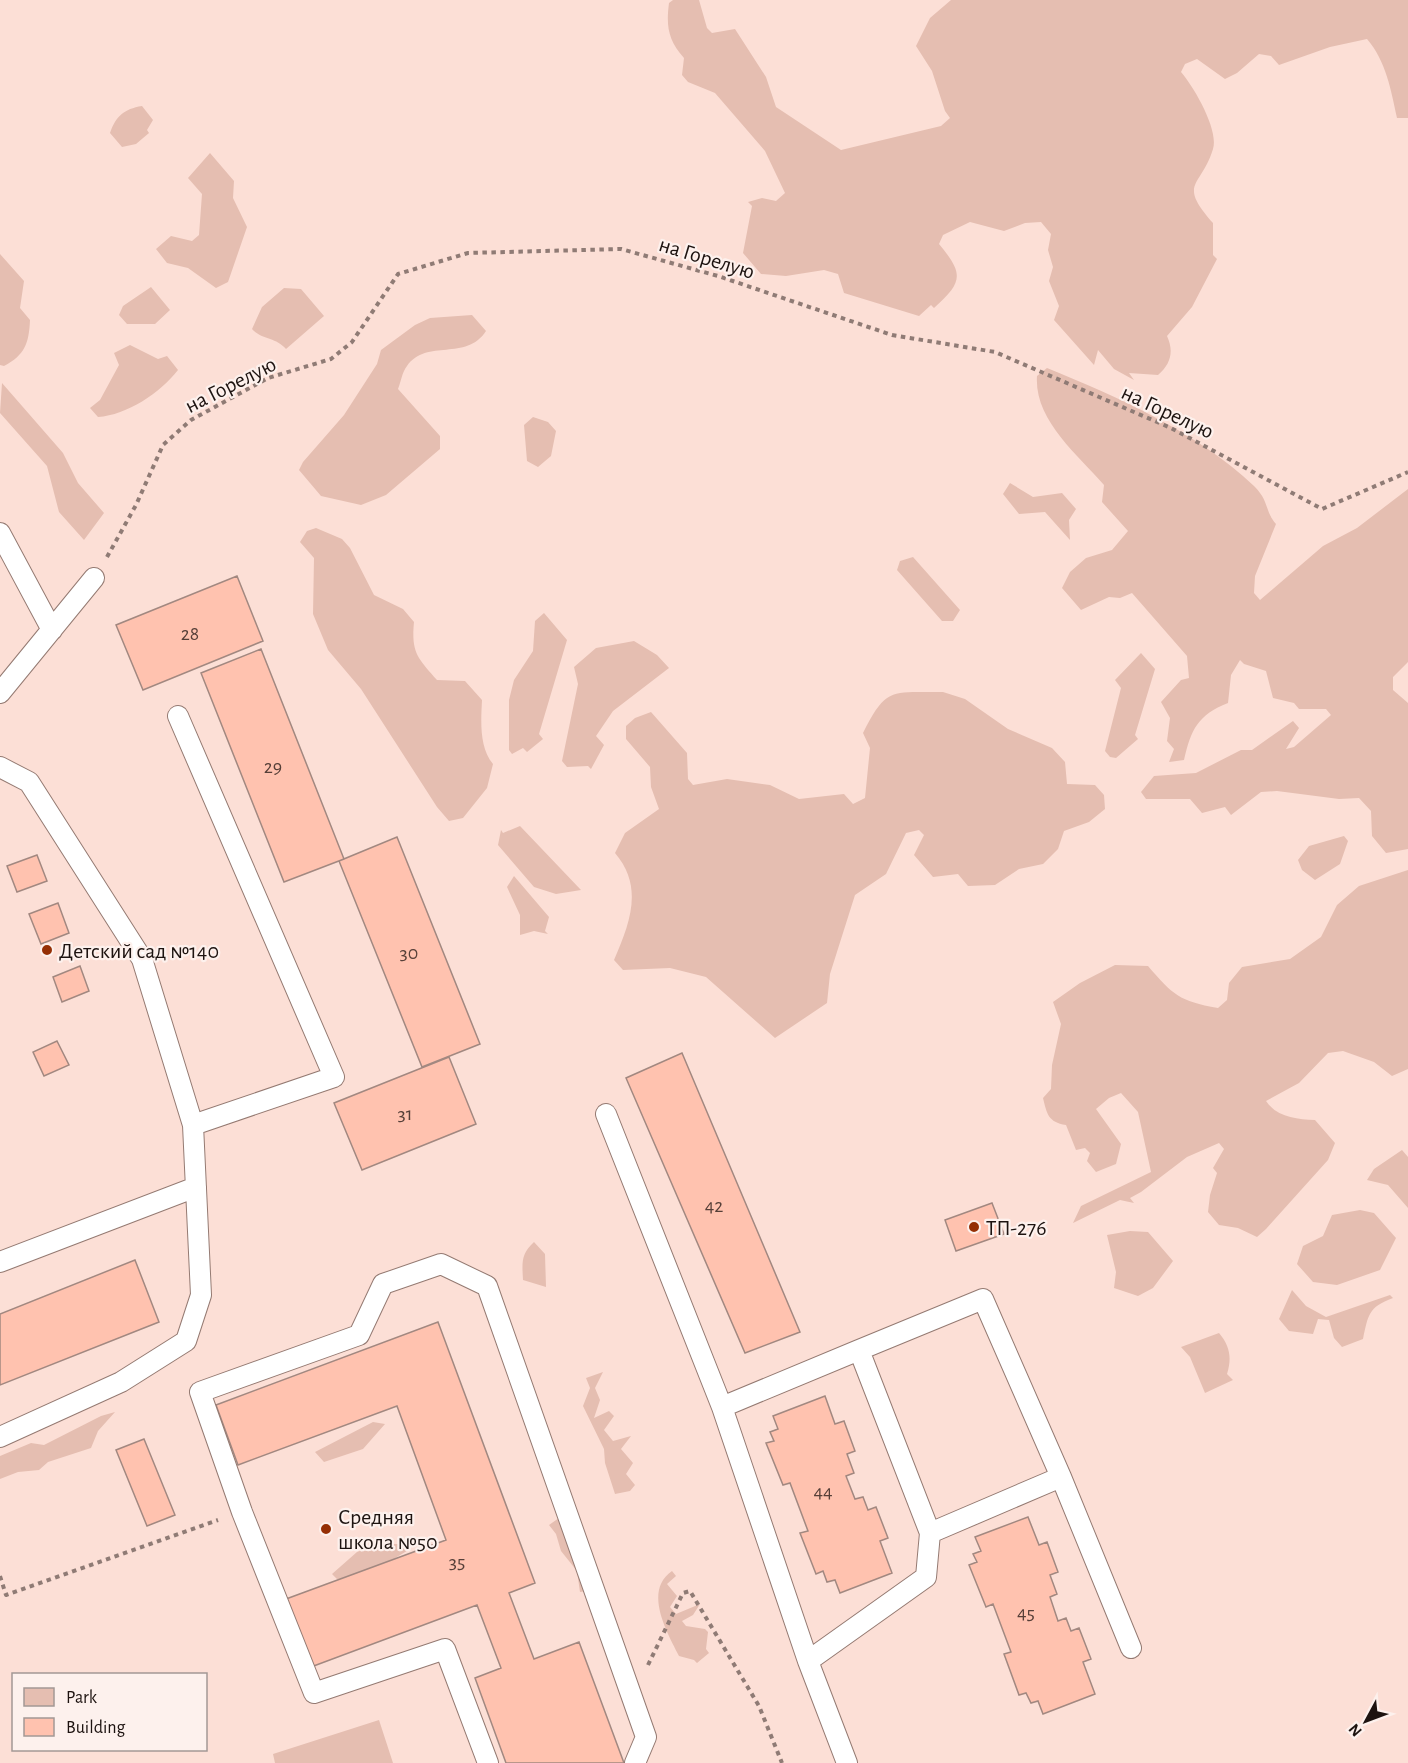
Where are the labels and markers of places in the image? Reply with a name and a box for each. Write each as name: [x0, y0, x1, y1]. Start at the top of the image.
place label: Детский сад №140: [59, 940, 219, 962]
marker: Детский сад №140: [40, 943, 54, 957]
place label: ТП-276: [986, 1217, 1047, 1239]
marker: ТП-276: [967, 1220, 981, 1234]
place label: Средняя школа №50: [338, 1506, 438, 1553]
marker: Средняя школа №50: [319, 1522, 333, 1536]

